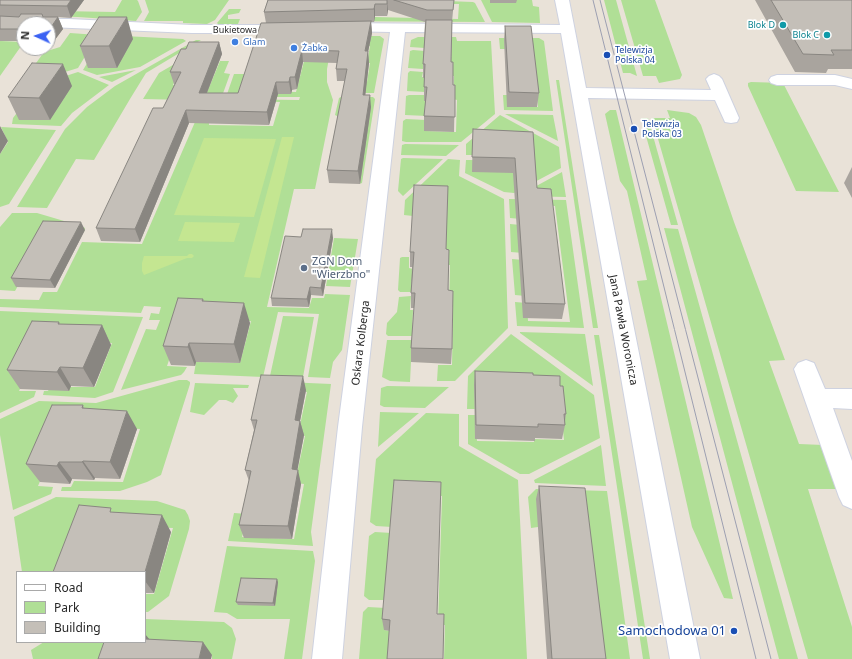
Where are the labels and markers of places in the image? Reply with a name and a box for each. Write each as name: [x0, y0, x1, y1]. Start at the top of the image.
place label: Blok D: [748, 20, 775, 30]
marker: Blok D: [778, 20, 788, 30]
place label: Blok C: [793, 30, 819, 40]
marker: Blok C: [822, 30, 832, 40]
marker: Glam: [230, 37, 240, 47]
place label: Glam: [243, 37, 265, 47]
marker: Żabka: [289, 43, 299, 53]
place label: Żabka: [302, 43, 328, 53]
place label: Telewizja Polska 04: [615, 45, 655, 66]
marker: Telewizja Polska 04: [602, 50, 612, 60]
place label: Telewizja Polska 03: [642, 119, 682, 140]
marker: Telewizja Polska 03: [629, 124, 639, 134]
place label: ZGN Dom "Wierzbno": [312, 255, 370, 281]
marker: ZGN Dom "Wierzbno": [299, 263, 309, 273]
place label: Samochodowa 01: [618, 623, 726, 639]
marker: Samochodowa 01: [729, 626, 739, 636]

